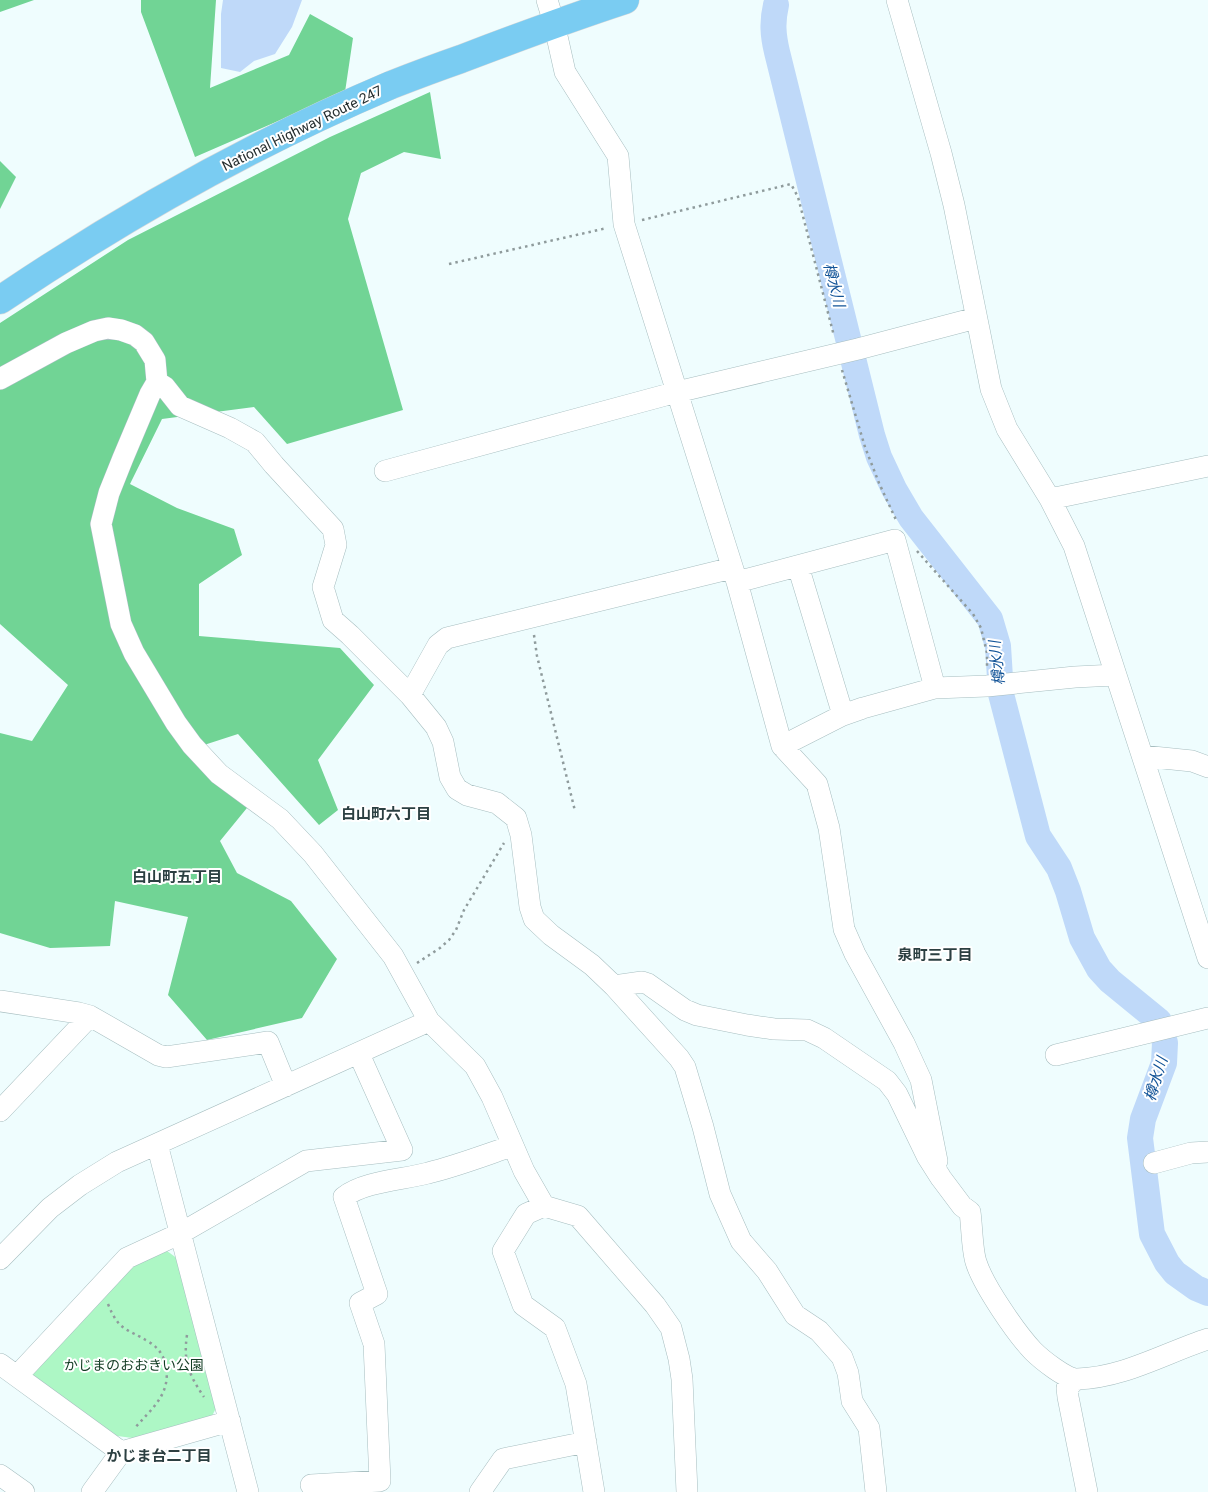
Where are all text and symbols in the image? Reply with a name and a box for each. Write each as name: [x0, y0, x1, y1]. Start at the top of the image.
street label: National Highway Route 247: [219, 82, 385, 174]
water label: 樽水川: [820, 261, 849, 311]
water label: 樽水川: [985, 638, 1008, 686]
district label: 白山町六丁目: [341, 805, 431, 823]
district label: 白山町五丁目: [132, 868, 222, 886]
district label: 泉町三丁目: [897, 946, 973, 964]
water label: 樽水川: [1141, 1053, 1172, 1103]
park label: かじまのおおきい公園: [64, 1357, 204, 1373]
district label: かじま台二丁目: [106, 1447, 212, 1465]

